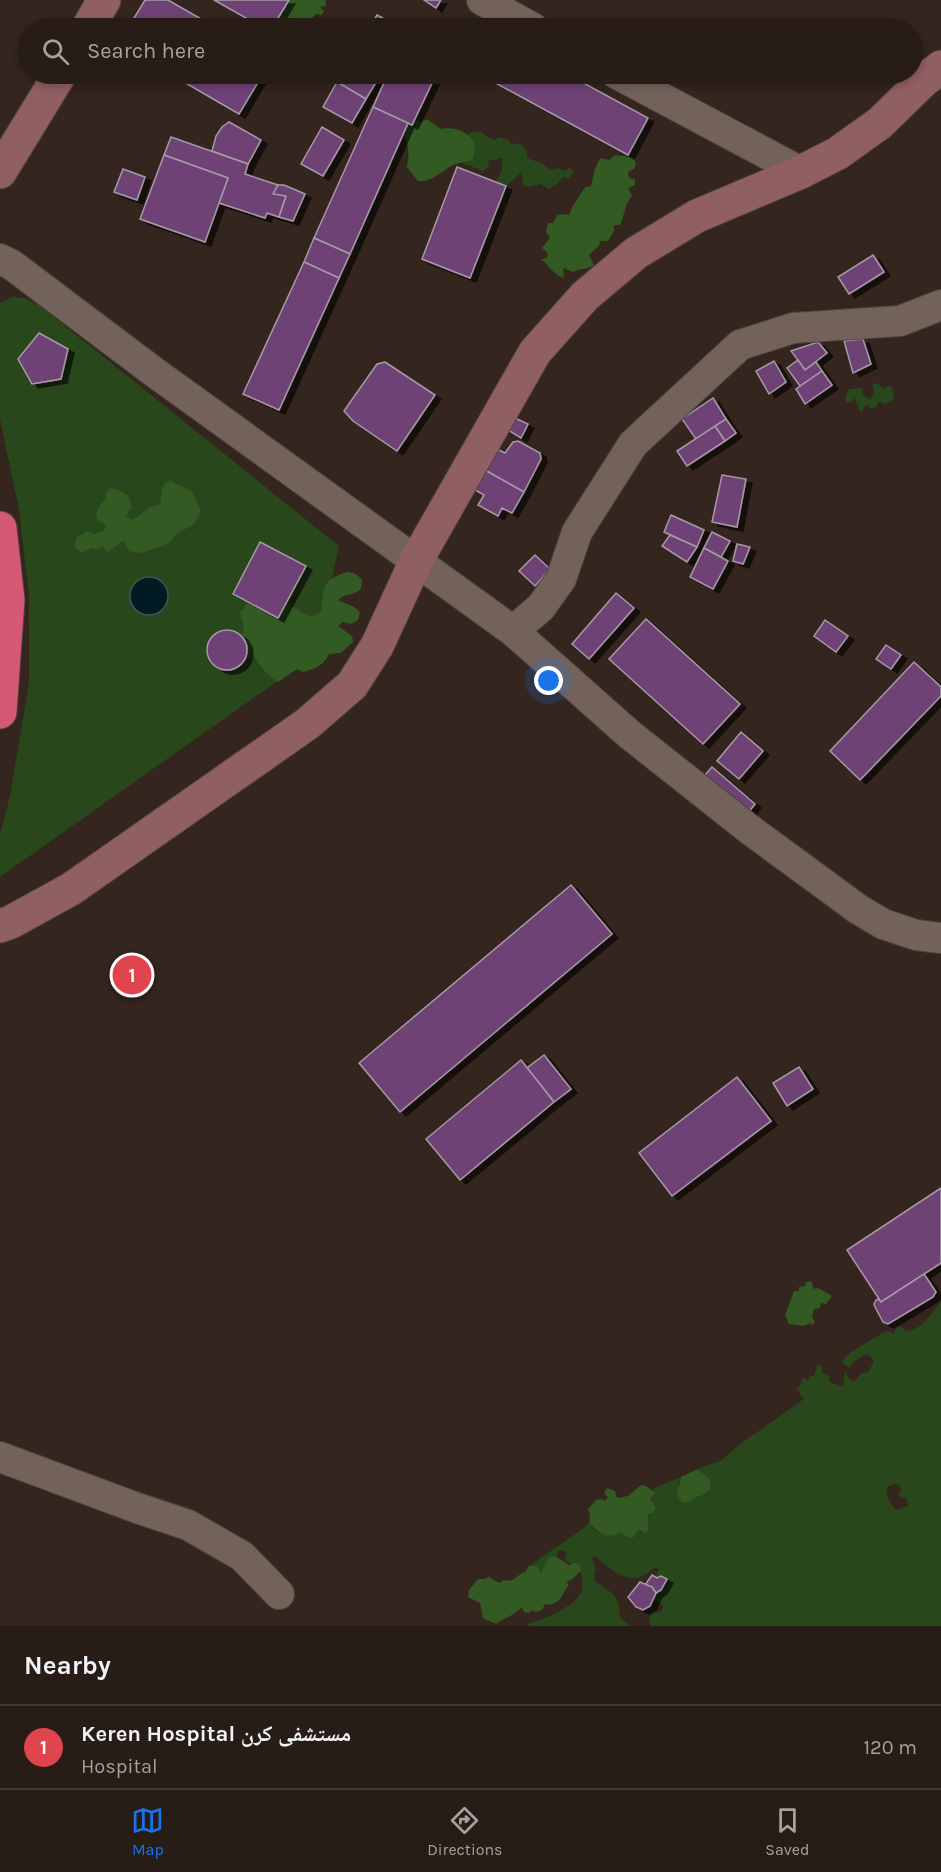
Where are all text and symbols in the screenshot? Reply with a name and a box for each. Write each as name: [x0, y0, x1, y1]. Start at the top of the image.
search box: [18, 18, 923, 84]
icon: search: [39, 35, 72, 68]
text: Search here: [87, 38, 205, 64]
your location: [534, 666, 563, 695]
pin: 1: [112, 952, 152, 998]
text: Nearby: [24, 1650, 111, 1681]
text: Keren Hospital مستشفى كرن: [81, 1721, 351, 1747]
text: 1: [40, 1736, 47, 1759]
text: 120 m: [863, 1736, 917, 1759]
text: Hospital: [81, 1755, 158, 1778]
tab: Map: [131, 1804, 164, 1859]
tab: Directions: [427, 1804, 502, 1859]
tab: Saved: [765, 1804, 810, 1859]

